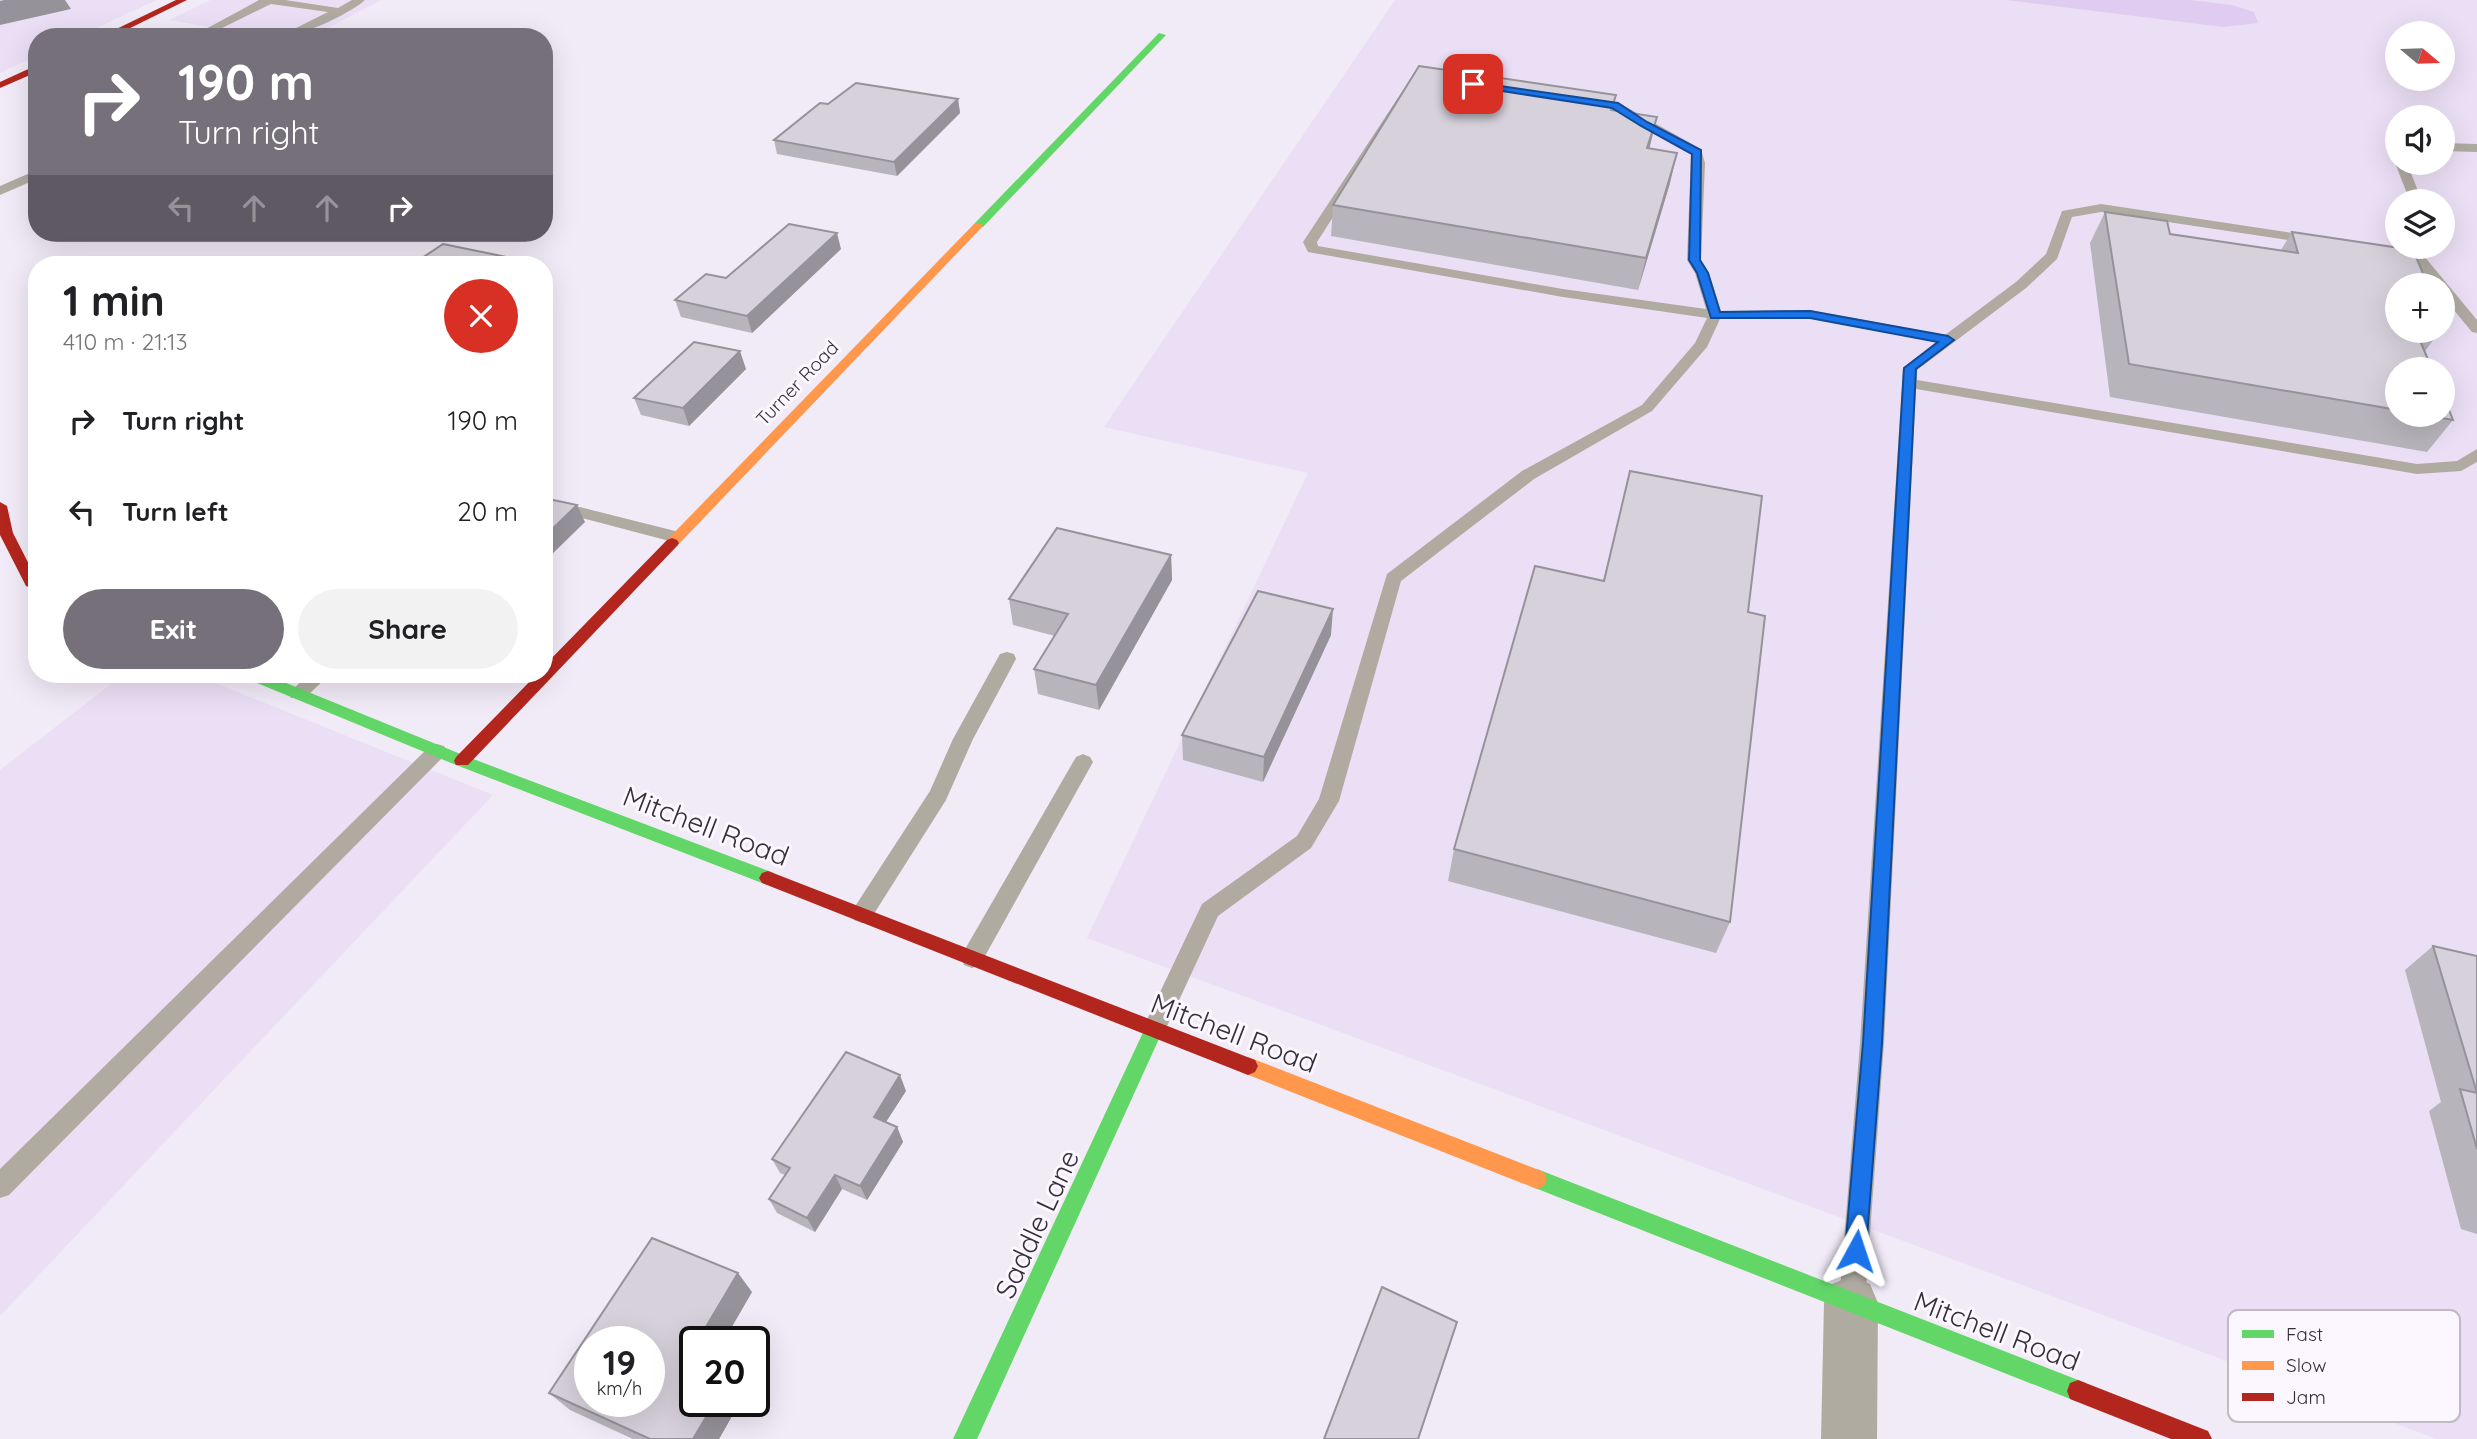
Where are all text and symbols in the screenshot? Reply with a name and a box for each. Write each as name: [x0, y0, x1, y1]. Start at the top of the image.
north arrow: [2385, 21, 2455, 91]
map controls: [2385, 21, 2455, 427]
text: 190 m: [178, 51, 314, 112]
pin: [1443, 54, 1503, 114]
icon: right: [63, 56, 154, 147]
icon: arrive: [1454, 65, 1492, 103]
button: sound: [2385, 105, 2455, 175]
text: Turn right: [178, 112, 319, 152]
icon: left: [162, 189, 200, 227]
icon: ahead: [235, 189, 273, 227]
icon: ahead: [308, 189, 346, 227]
icon: right: [381, 189, 419, 227]
button: layers: [2385, 189, 2455, 259]
button: +: [2385, 273, 2455, 343]
text: 1 min: [63, 274, 165, 327]
button: close: [444, 279, 518, 353]
text: 410 m · 21:13: [63, 327, 188, 356]
street label: Turner Road: [751, 336, 843, 430]
button: −: [2385, 357, 2455, 427]
icon: right: [63, 402, 101, 440]
text: Turn right: [122, 404, 244, 437]
text: 190 m: [448, 404, 518, 437]
icon: left: [63, 493, 101, 531]
text: Turn left: [122, 495, 229, 528]
text: 20 m: [457, 495, 518, 528]
button: Exit: [63, 589, 284, 669]
button: Share: [298, 589, 518, 669]
street label: Mitchell Road: [618, 778, 794, 873]
street label: Mitchell Road: [1146, 985, 1322, 1080]
street label: Saddle Lane: [987, 1144, 1086, 1304]
position arrow: [1819, 1214, 1893, 1288]
street label: Mitchell Road: [1909, 1283, 2085, 1378]
legend: [2228, 1310, 2460, 1422]
text: Fast: [2286, 1322, 2323, 1346]
speed limit sign: 20: [679, 1326, 770, 1417]
text: 19: [603, 1340, 636, 1384]
text: Slow: [2286, 1353, 2327, 1377]
text: km/h: [597, 1377, 642, 1400]
text: Jam: [2286, 1385, 2326, 1409]

